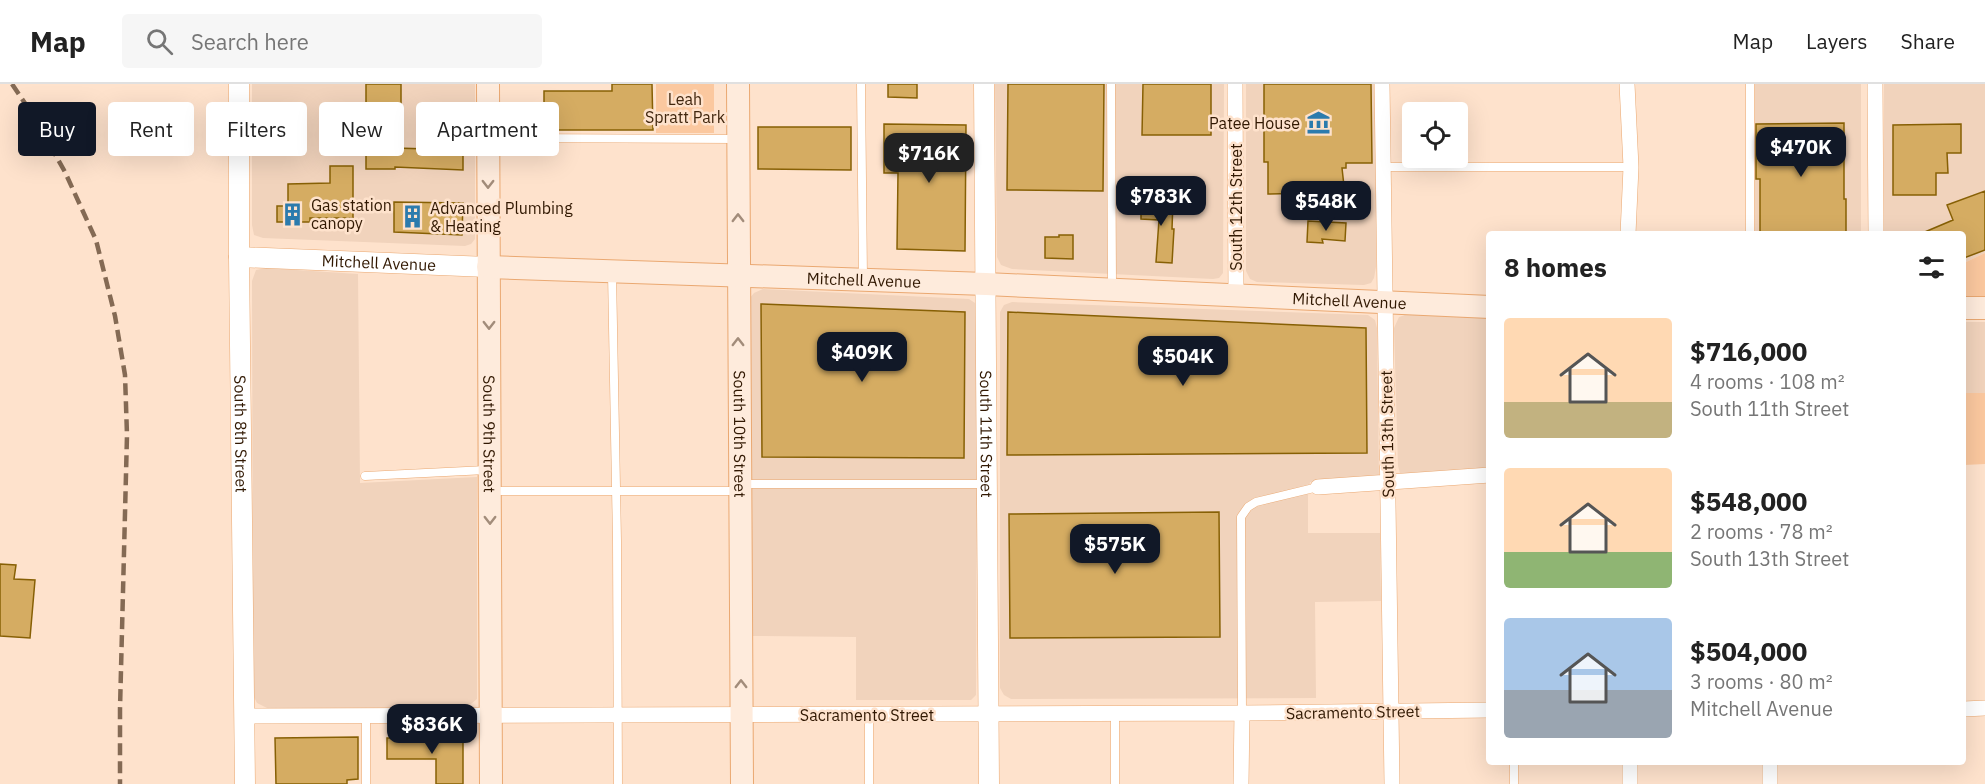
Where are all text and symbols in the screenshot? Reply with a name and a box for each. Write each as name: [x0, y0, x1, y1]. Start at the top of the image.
search box: [122, 14, 542, 68]
text: Map: [30, 23, 86, 60]
icon: search: [143, 25, 176, 58]
text: Search here: [191, 27, 309, 56]
text: Map: [1733, 27, 1773, 55]
text: Layers: [1806, 27, 1868, 55]
text: Share: [1901, 27, 1955, 55]
park label: Leah Spratt Park: [645, 89, 726, 127]
chip: Buy: [18, 102, 96, 156]
chip: Rent: [108, 102, 194, 156]
chip: Filters: [206, 102, 307, 156]
chip: New: [319, 102, 404, 156]
chip: Apartment: [416, 102, 559, 156]
map controls: [1402, 102, 1468, 168]
button: locate: [1402, 102, 1468, 168]
museum icon: Patee House: [1305, 110, 1331, 136]
place label: Patee House: [1209, 113, 1300, 133]
pin: $470K: [1759, 127, 1843, 178]
pin: $716K: [887, 133, 971, 184]
text: $470K: [1770, 133, 1832, 160]
text: $716K: [898, 139, 960, 166]
street label: South 12th Street: [1226, 143, 1246, 271]
pin: $783K: [1119, 176, 1203, 227]
one-way arrow: [482, 180, 494, 189]
pin: $548K: [1284, 181, 1368, 232]
text: $783K: [1130, 182, 1192, 209]
text: $548K: [1295, 187, 1357, 214]
place label: Gas station canopy: [311, 195, 392, 233]
place label: Advanced Plumbing & Heating: [430, 198, 573, 236]
building icon: Gas station canopy: [280, 201, 306, 227]
building icon: Advanced Plumbing & Heating: [399, 204, 425, 230]
one-way arrow: [732, 213, 744, 222]
street label: Mitchell Avenue: [321, 250, 437, 275]
text: 8 homes: [1504, 250, 1607, 284]
icon: filters: [1915, 251, 1948, 284]
street label: Mitchell Avenue: [806, 268, 922, 292]
street label: Mitchell Avenue: [1292, 288, 1407, 313]
one-way arrow: [483, 321, 495, 330]
pin: $409K: [820, 332, 904, 383]
text: $716,000: [1690, 334, 1807, 368]
pin: $504K: [1141, 336, 1225, 387]
one-way arrow: [732, 337, 745, 346]
text: $409K: [831, 338, 893, 365]
text: $504K: [1152, 342, 1214, 369]
icon: home: [1552, 342, 1624, 414]
text: 4 rooms · 108 m²: [1690, 368, 1845, 395]
street label: South 10th Street: [730, 370, 750, 498]
street label: South 11th Street: [976, 370, 997, 498]
street label: South 13th Street: [1376, 370, 1398, 498]
street label: South 8th Street: [230, 375, 252, 493]
street label: South 9th Street: [479, 375, 500, 493]
text: South 11th Street: [1690, 395, 1849, 422]
text: $548,000: [1690, 484, 1807, 518]
icon: home: [1552, 492, 1624, 564]
one-way arrow: [484, 516, 496, 525]
text: 2 rooms · 78 m²: [1690, 518, 1833, 545]
pin: $575K: [1073, 524, 1157, 575]
text: $575K: [1084, 530, 1146, 557]
text: South 13th Street: [1690, 545, 1849, 572]
text: $504,000: [1690, 634, 1807, 668]
icon: home: [1552, 642, 1624, 714]
text: 3 rooms · 80 m²: [1690, 668, 1833, 695]
one-way arrow: [734, 679, 747, 688]
text: Mitchell Avenue: [1690, 695, 1833, 722]
street label: Sacramento Street: [1286, 701, 1420, 723]
pin: $836K: [390, 704, 474, 755]
street label: Sacramento Street: [800, 705, 934, 725]
text: $836K: [401, 710, 463, 737]

